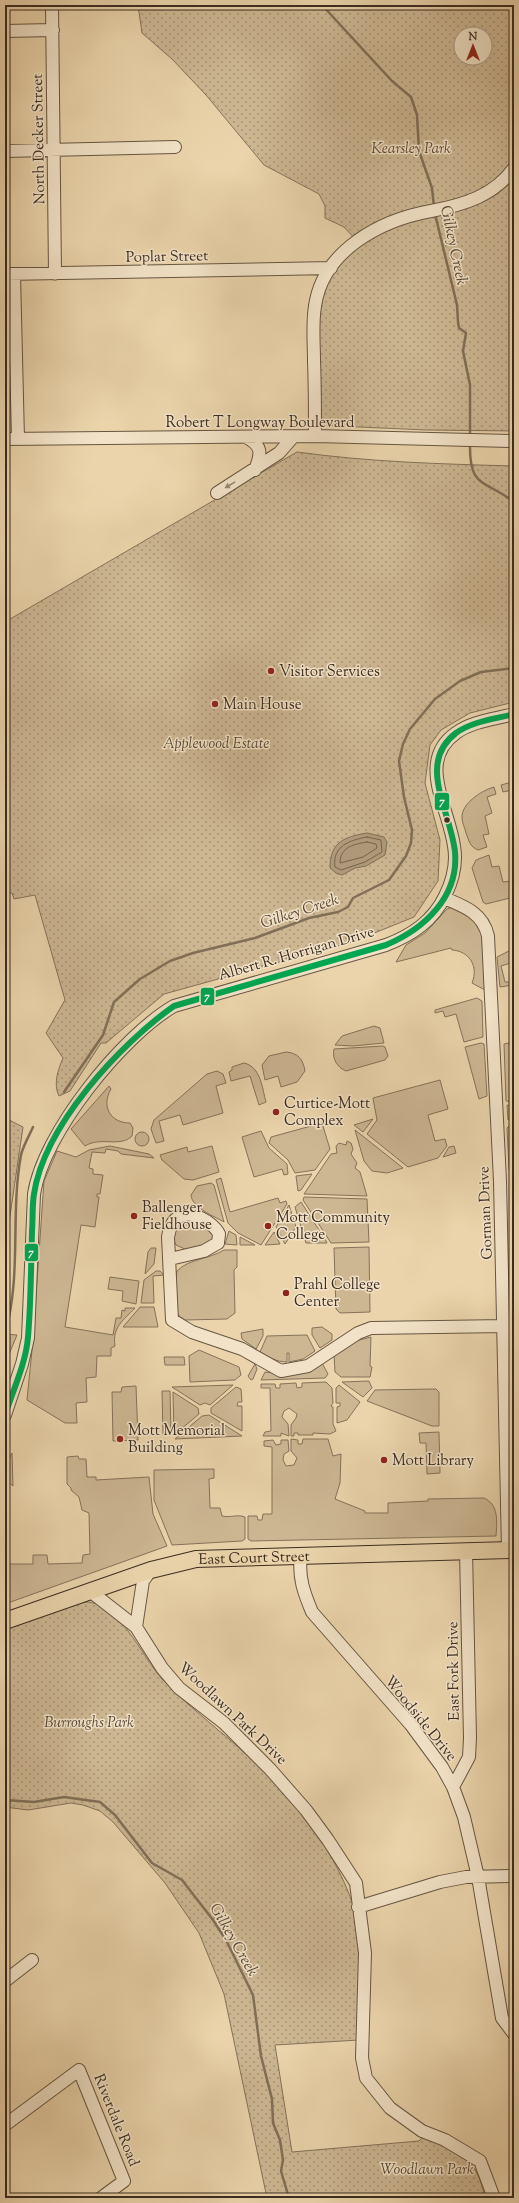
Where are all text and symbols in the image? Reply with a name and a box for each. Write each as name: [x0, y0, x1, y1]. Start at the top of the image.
north arrow: [453, 26, 493, 66]
text: N: [468, 29, 478, 45]
street label: North Decker Street: [28, 73, 51, 205]
park label: Kearsley Park: [371, 139, 451, 160]
water label: Gilkey Creek: [433, 204, 472, 287]
street label: Poplar Street: [126, 246, 208, 269]
street label: Robert T Longway Boulevard: [166, 413, 355, 434]
one-way arrow: [224, 482, 235, 489]
place label: Visitor Services: [279, 662, 380, 683]
marker: Visitor Services: [266, 666, 276, 676]
place label: Main House: [223, 695, 302, 716]
marker: Main House: [210, 699, 220, 709]
park label: Applewood Estate: [163, 734, 269, 755]
line badge: 7: [434, 792, 450, 811]
text: 7: [439, 794, 445, 810]
unlabelled marker: [442, 815, 452, 825]
water label: Gilkey Creek: [258, 889, 342, 936]
street label: Albert R. Horrigan Drive: [216, 922, 377, 987]
line badge: 7: [200, 987, 215, 1006]
text: 7: [204, 989, 210, 1005]
place label: Curtice-Mott Complex: [284, 1094, 370, 1132]
marker: Curtice-Mott Complex: [271, 1107, 281, 1117]
street label: Gorman Drive: [474, 1166, 499, 1260]
place label: Ballenger Fieldhouse: [142, 1198, 212, 1236]
place label: Mott Community College: [276, 1208, 391, 1246]
marker: Ballenger Fieldhouse: [129, 1211, 139, 1221]
marker: Mott Community College: [263, 1221, 273, 1231]
line badge: 7: [24, 1243, 39, 1262]
text: 7: [28, 1245, 34, 1261]
place label: Prahl College Center: [294, 1275, 380, 1313]
marker: Prahl College Center: [281, 1288, 291, 1298]
place label: Mott Memorial Building: [128, 1421, 225, 1459]
marker: Mott Memorial Building: [115, 1434, 125, 1444]
place label: Mott Library: [392, 1451, 474, 1472]
marker: Mott Library: [379, 1455, 389, 1465]
street label: East Court Street: [198, 1547, 310, 1571]
street label: East Fork Drive: [443, 1621, 466, 1721]
street label: Woodlawn Park Drive: [173, 1658, 291, 1770]
street label: Woodside Drive: [379, 1672, 461, 1766]
park label: Burroughs Park: [44, 1713, 134, 1734]
water label: Gilkey Creek: [203, 1899, 263, 1981]
street label: Riverdale Road: [87, 2071, 144, 2171]
park label: Woodlawn Park: [380, 2160, 474, 2181]

